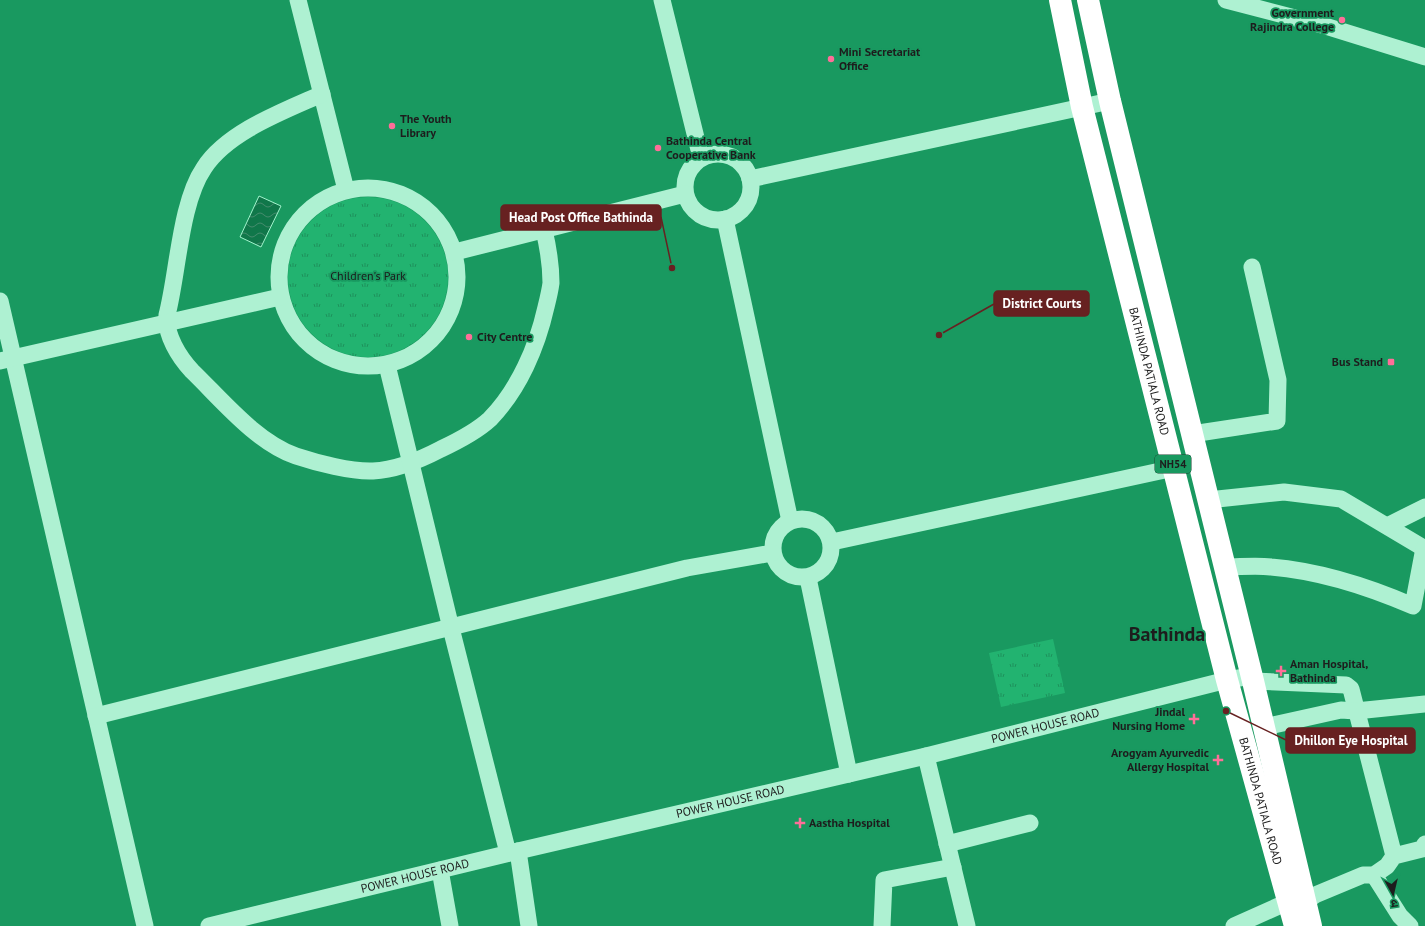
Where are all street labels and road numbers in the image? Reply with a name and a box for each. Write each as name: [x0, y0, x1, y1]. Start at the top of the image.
street label: BATHINDA PATIALA ROAD: [1126, 306, 1173, 437]
road number: NH54: [1155, 455, 1191, 473]
street label: POWER HOUSE ROAD: [990, 705, 1101, 746]
street label: BATHINDA PATIALA ROAD: [1236, 736, 1286, 867]
street label: POWER HOUSE ROAD: [675, 781, 786, 821]
street label: POWER HOUSE ROAD: [359, 855, 471, 896]

